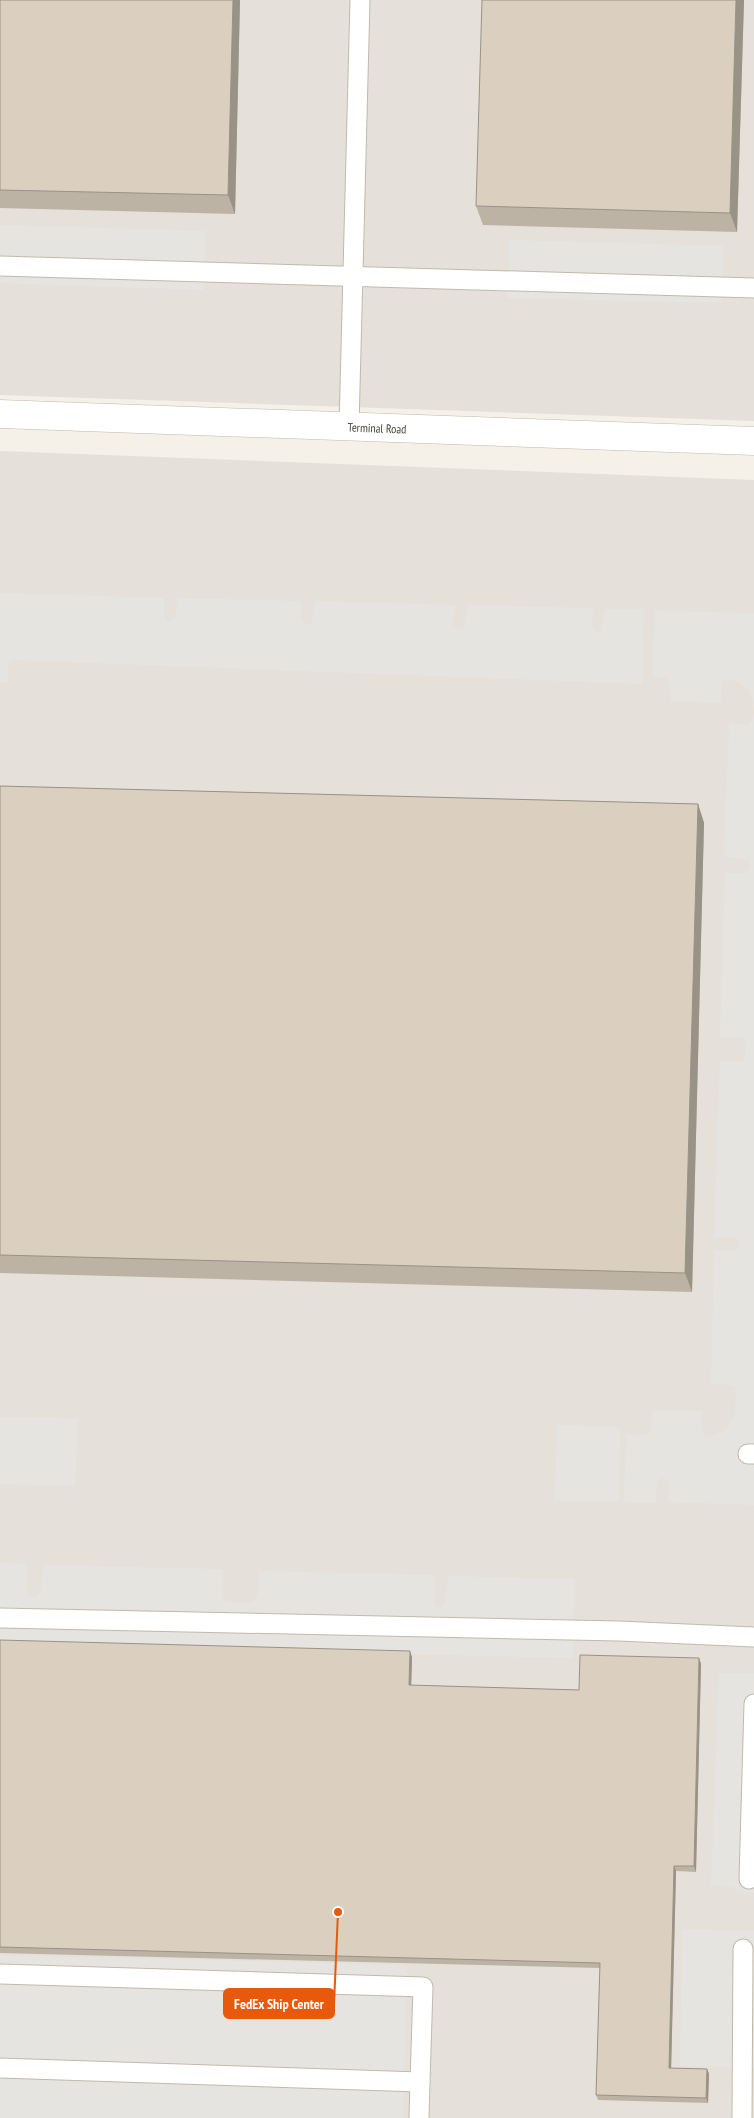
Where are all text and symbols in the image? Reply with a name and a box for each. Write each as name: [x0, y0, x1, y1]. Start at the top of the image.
street label: Terminal Road: [347, 419, 407, 437]
callout: FedEx Ship Center: [224, 1989, 334, 2018]
text: FedEx Ship Center: [234, 1995, 325, 2013]

